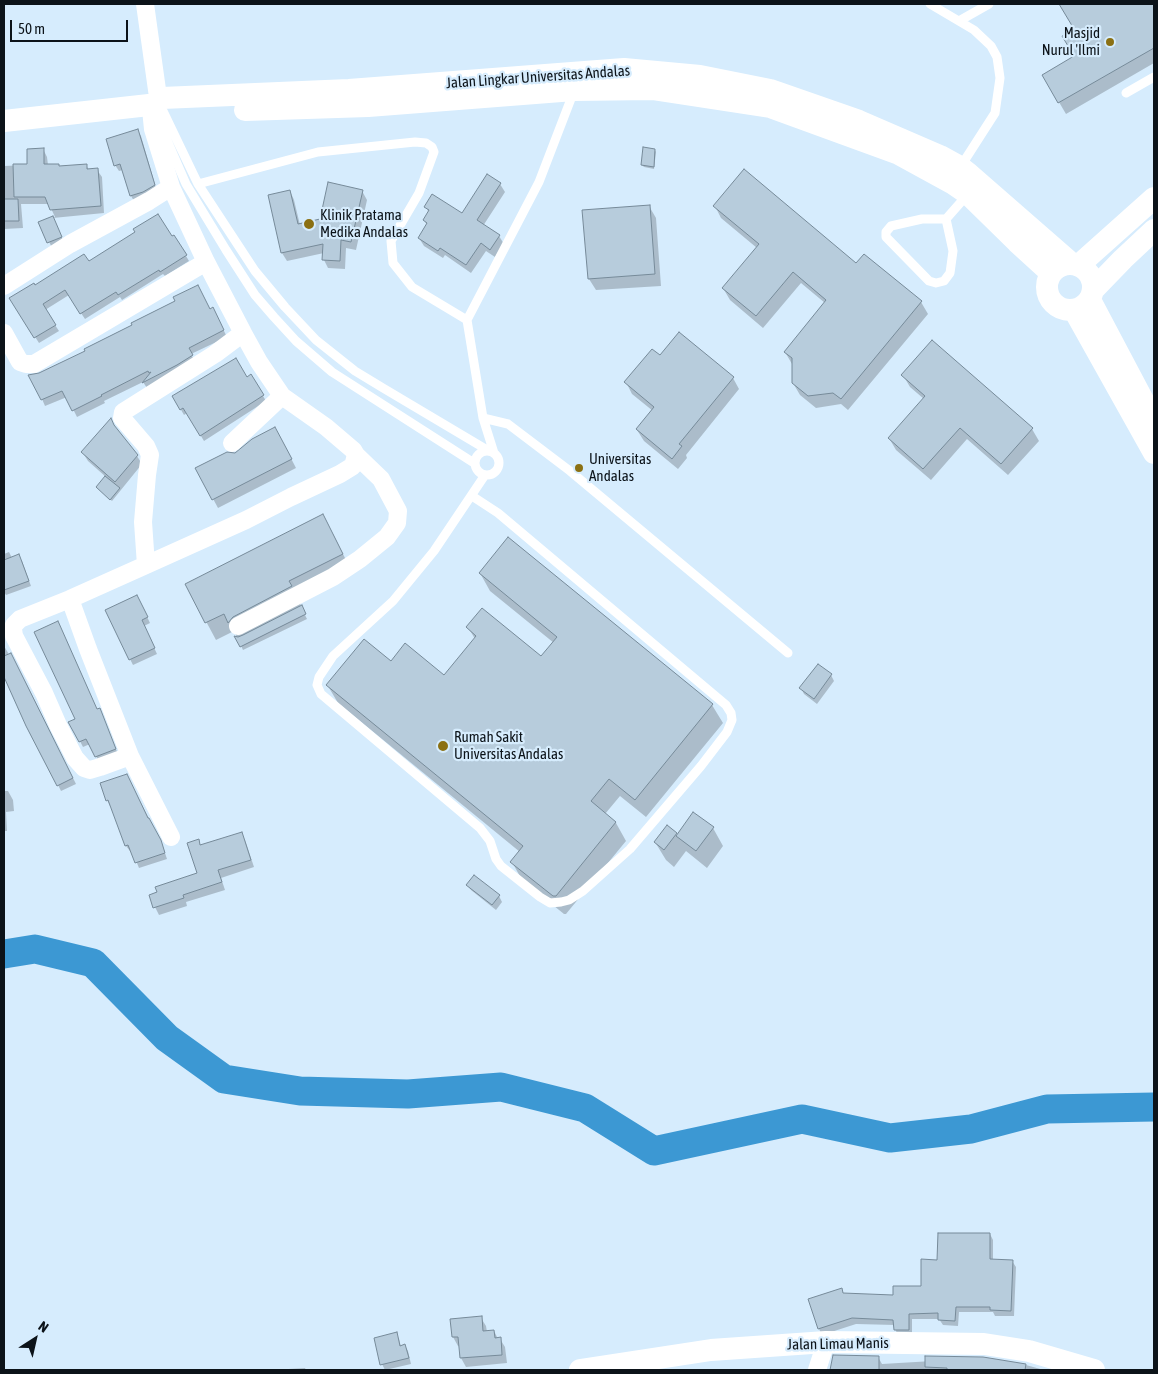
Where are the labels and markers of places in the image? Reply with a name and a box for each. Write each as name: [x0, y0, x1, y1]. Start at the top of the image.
place label: Masjid Nurul 'Ilmi: [1042, 24, 1100, 59]
marker: Masjid Nurul 'Ilmi: [1104, 36, 1116, 48]
place label: Klinik Pratama Medika Andalas: [320, 206, 408, 241]
marker: Klinik Pratama Medika Andalas: [302, 217, 316, 231]
place label: Universitas Andalas: [589, 450, 651, 485]
marker: Universitas Andalas: [573, 462, 585, 474]
place label: Rumah Sakit Universitas Andalas: [454, 728, 563, 763]
marker: Rumah Sakit Universitas Andalas: [436, 739, 450, 753]

